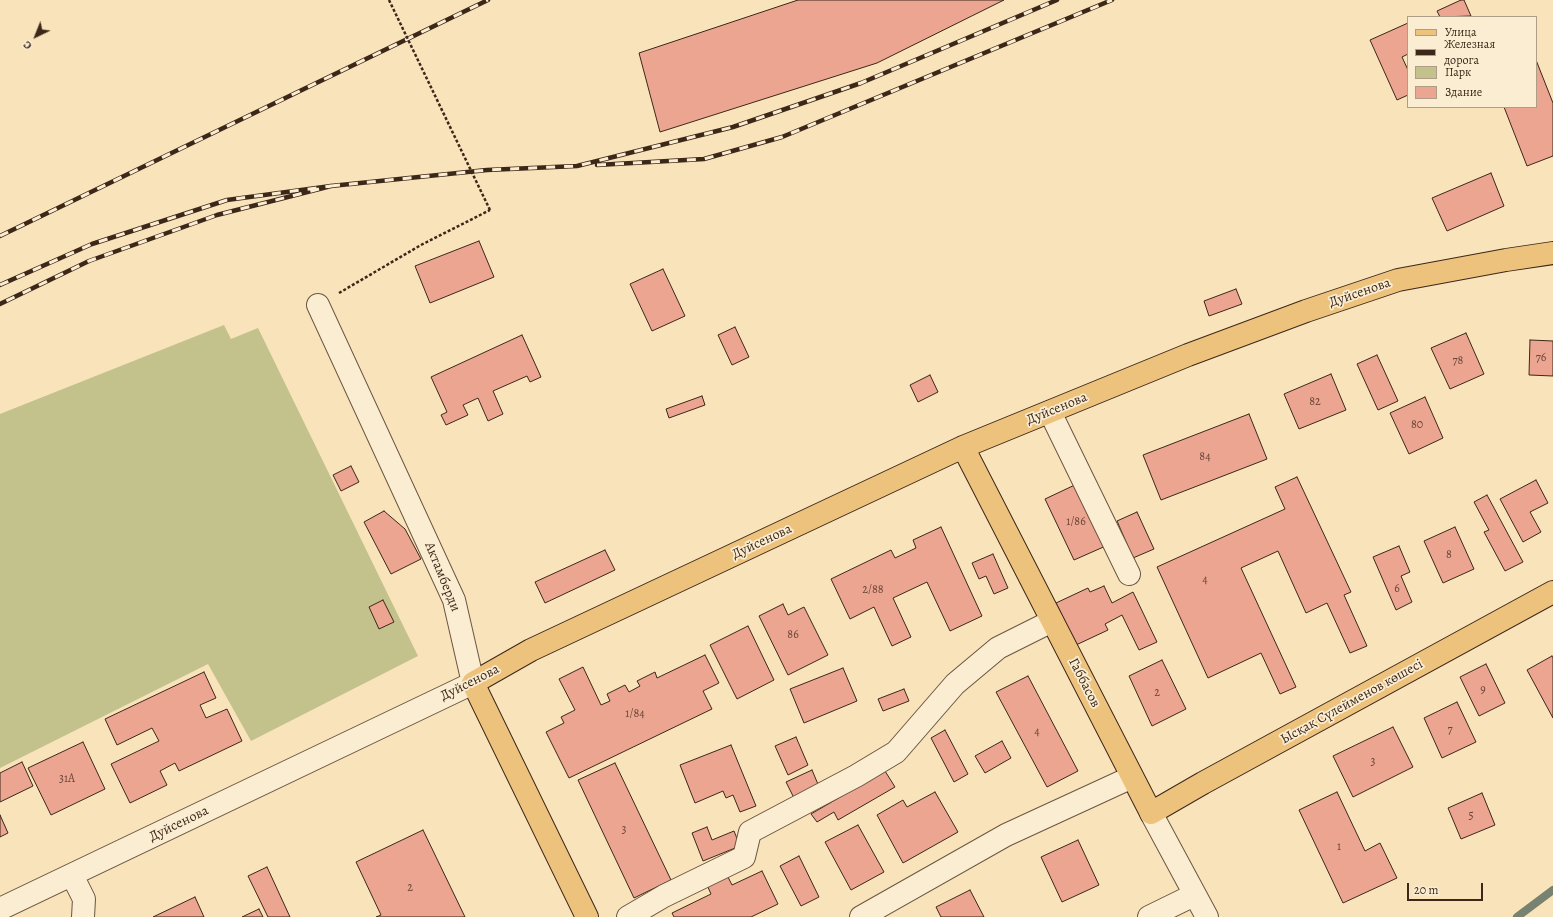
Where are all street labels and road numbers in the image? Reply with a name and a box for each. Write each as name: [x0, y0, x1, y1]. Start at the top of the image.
street label: Дуйсенова: [1327, 275, 1393, 311]
street label: Дуйсенова: [1024, 389, 1090, 429]
street label: Дуйсенова: [729, 521, 795, 563]
street label: Актамберди: [420, 540, 464, 614]
street label: Габбасов: [1064, 655, 1104, 711]
street label: Ысқақ Сүлейменов көшесі: [1278, 656, 1426, 748]
street label: Дуйсенова: [438, 661, 502, 705]
street label: Дуйсенова: [147, 802, 211, 846]

